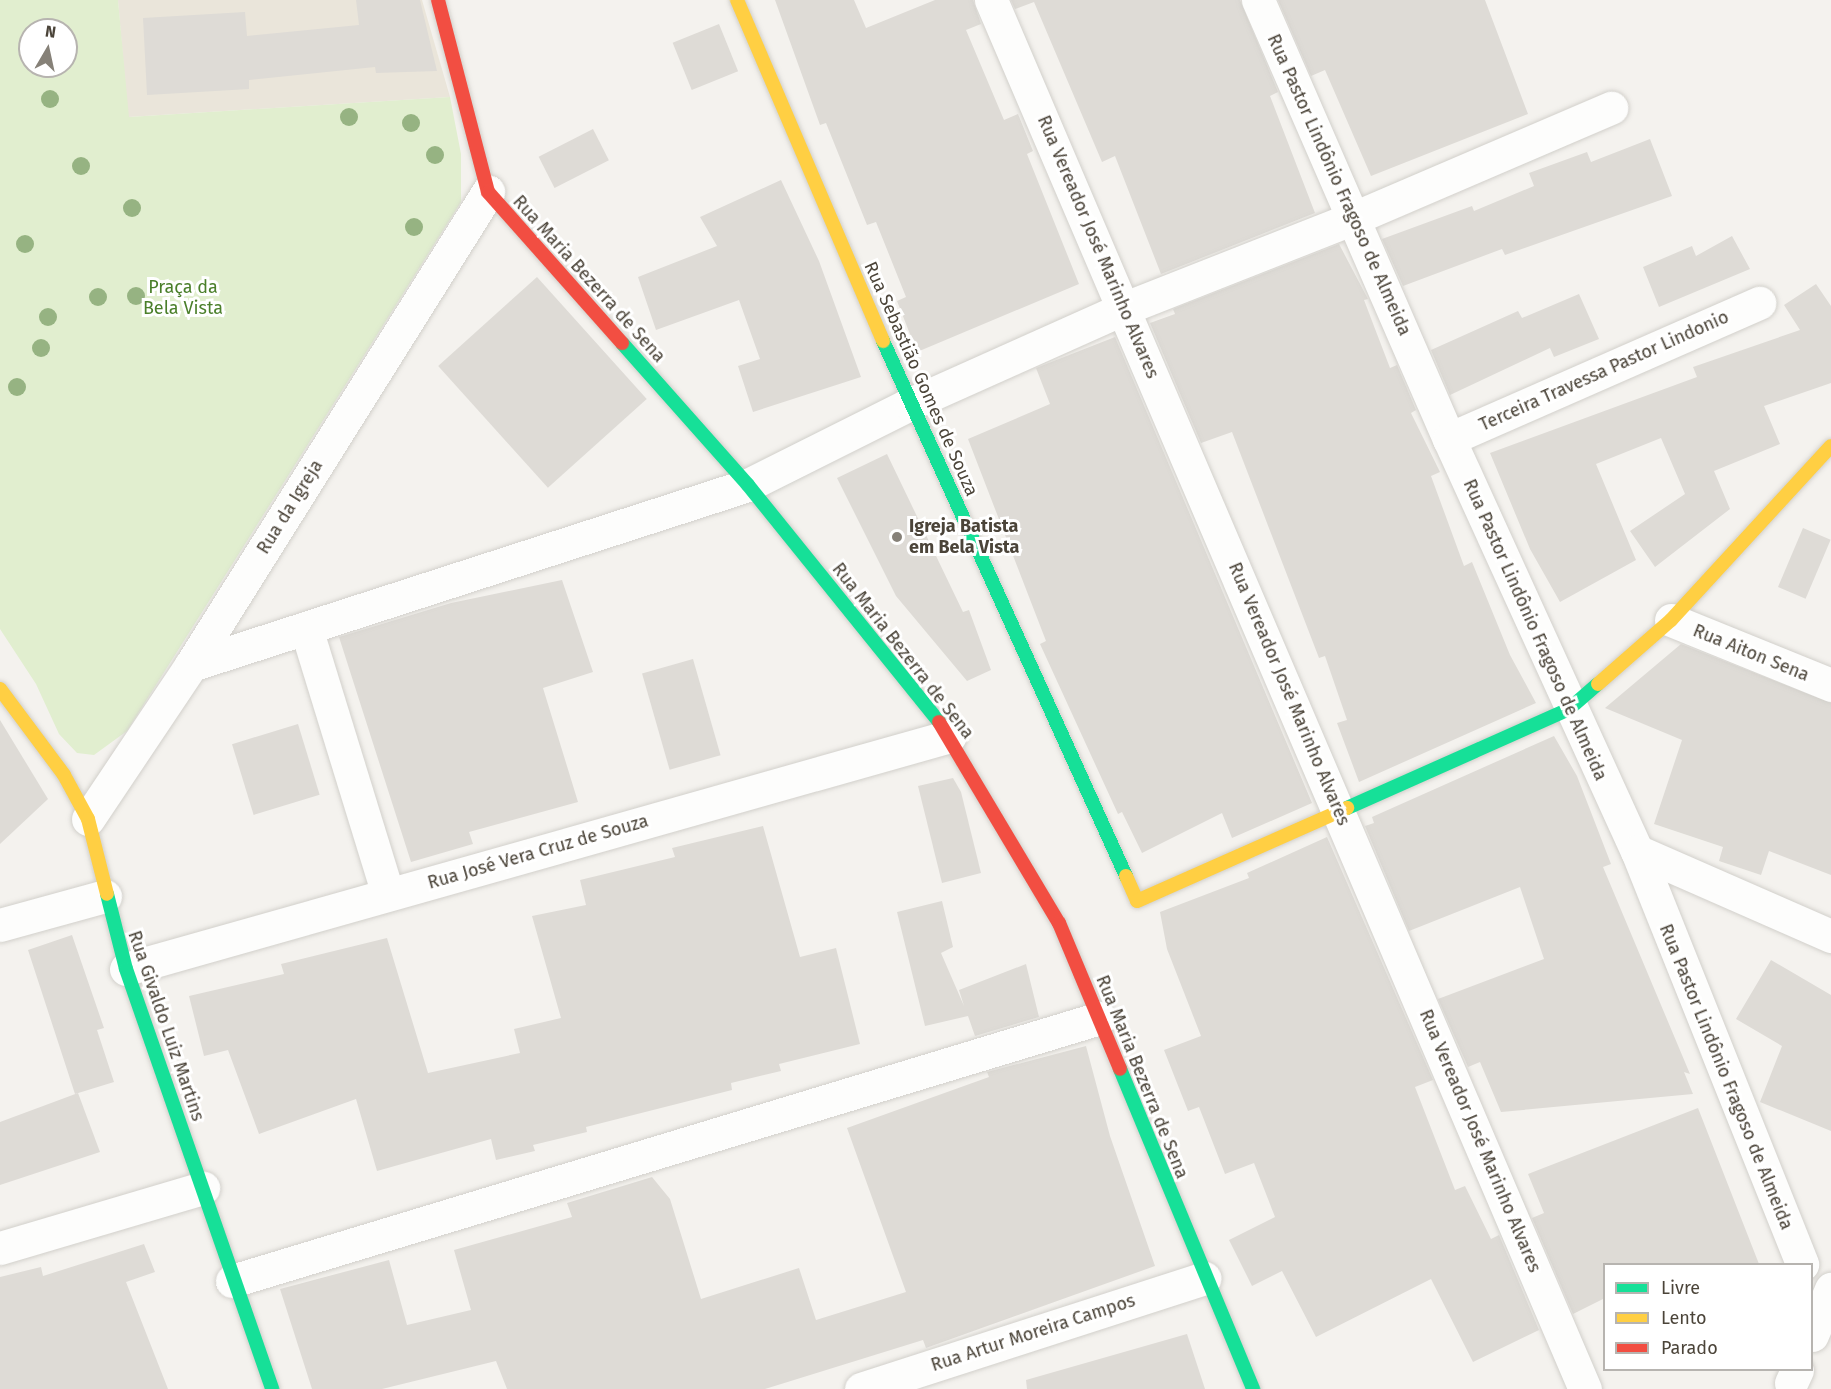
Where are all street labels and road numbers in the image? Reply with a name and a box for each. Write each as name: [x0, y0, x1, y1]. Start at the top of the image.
street label: Rua Pastor Lindônio Fragoso de Almeida: [1262, 31, 1416, 339]
street label: Rua Vereador José Marinho Alvares: [1033, 112, 1163, 382]
street label: Rua Maria Bezerra de Sena: [508, 191, 670, 367]
street label: Rua Sebastião Gomes de Souza: [859, 258, 983, 500]
street label: Terceira Travessa Pastor Lindonio: [1476, 306, 1732, 436]
street label: Rua da Igreja: [252, 456, 328, 558]
street label: Rua Pastor Lindônio Fragoso de Almeida: [1458, 476, 1612, 784]
street label: Rua Maria Bezerra de Sena: [827, 559, 979, 743]
street label: Rua Vereador José Marinho Alvares: [1224, 559, 1354, 829]
street label: Rua Aiton Sena: [1690, 620, 1812, 686]
street label: Rua José Vera Cruz de Souza: [425, 810, 651, 894]
street label: Rua Pastor Lindônio Fragoso de Almeida: [1655, 921, 1797, 1233]
street label: Rua Givaldo Luiz Martins: [123, 928, 209, 1124]
street label: Rua Maria Bezerra de Sena: [1091, 972, 1193, 1182]
street label: Rua Vereador José Marinho Alvares: [1415, 1006, 1545, 1276]
street label: Rua Artur Moreira Campos: [928, 1290, 1138, 1376]

